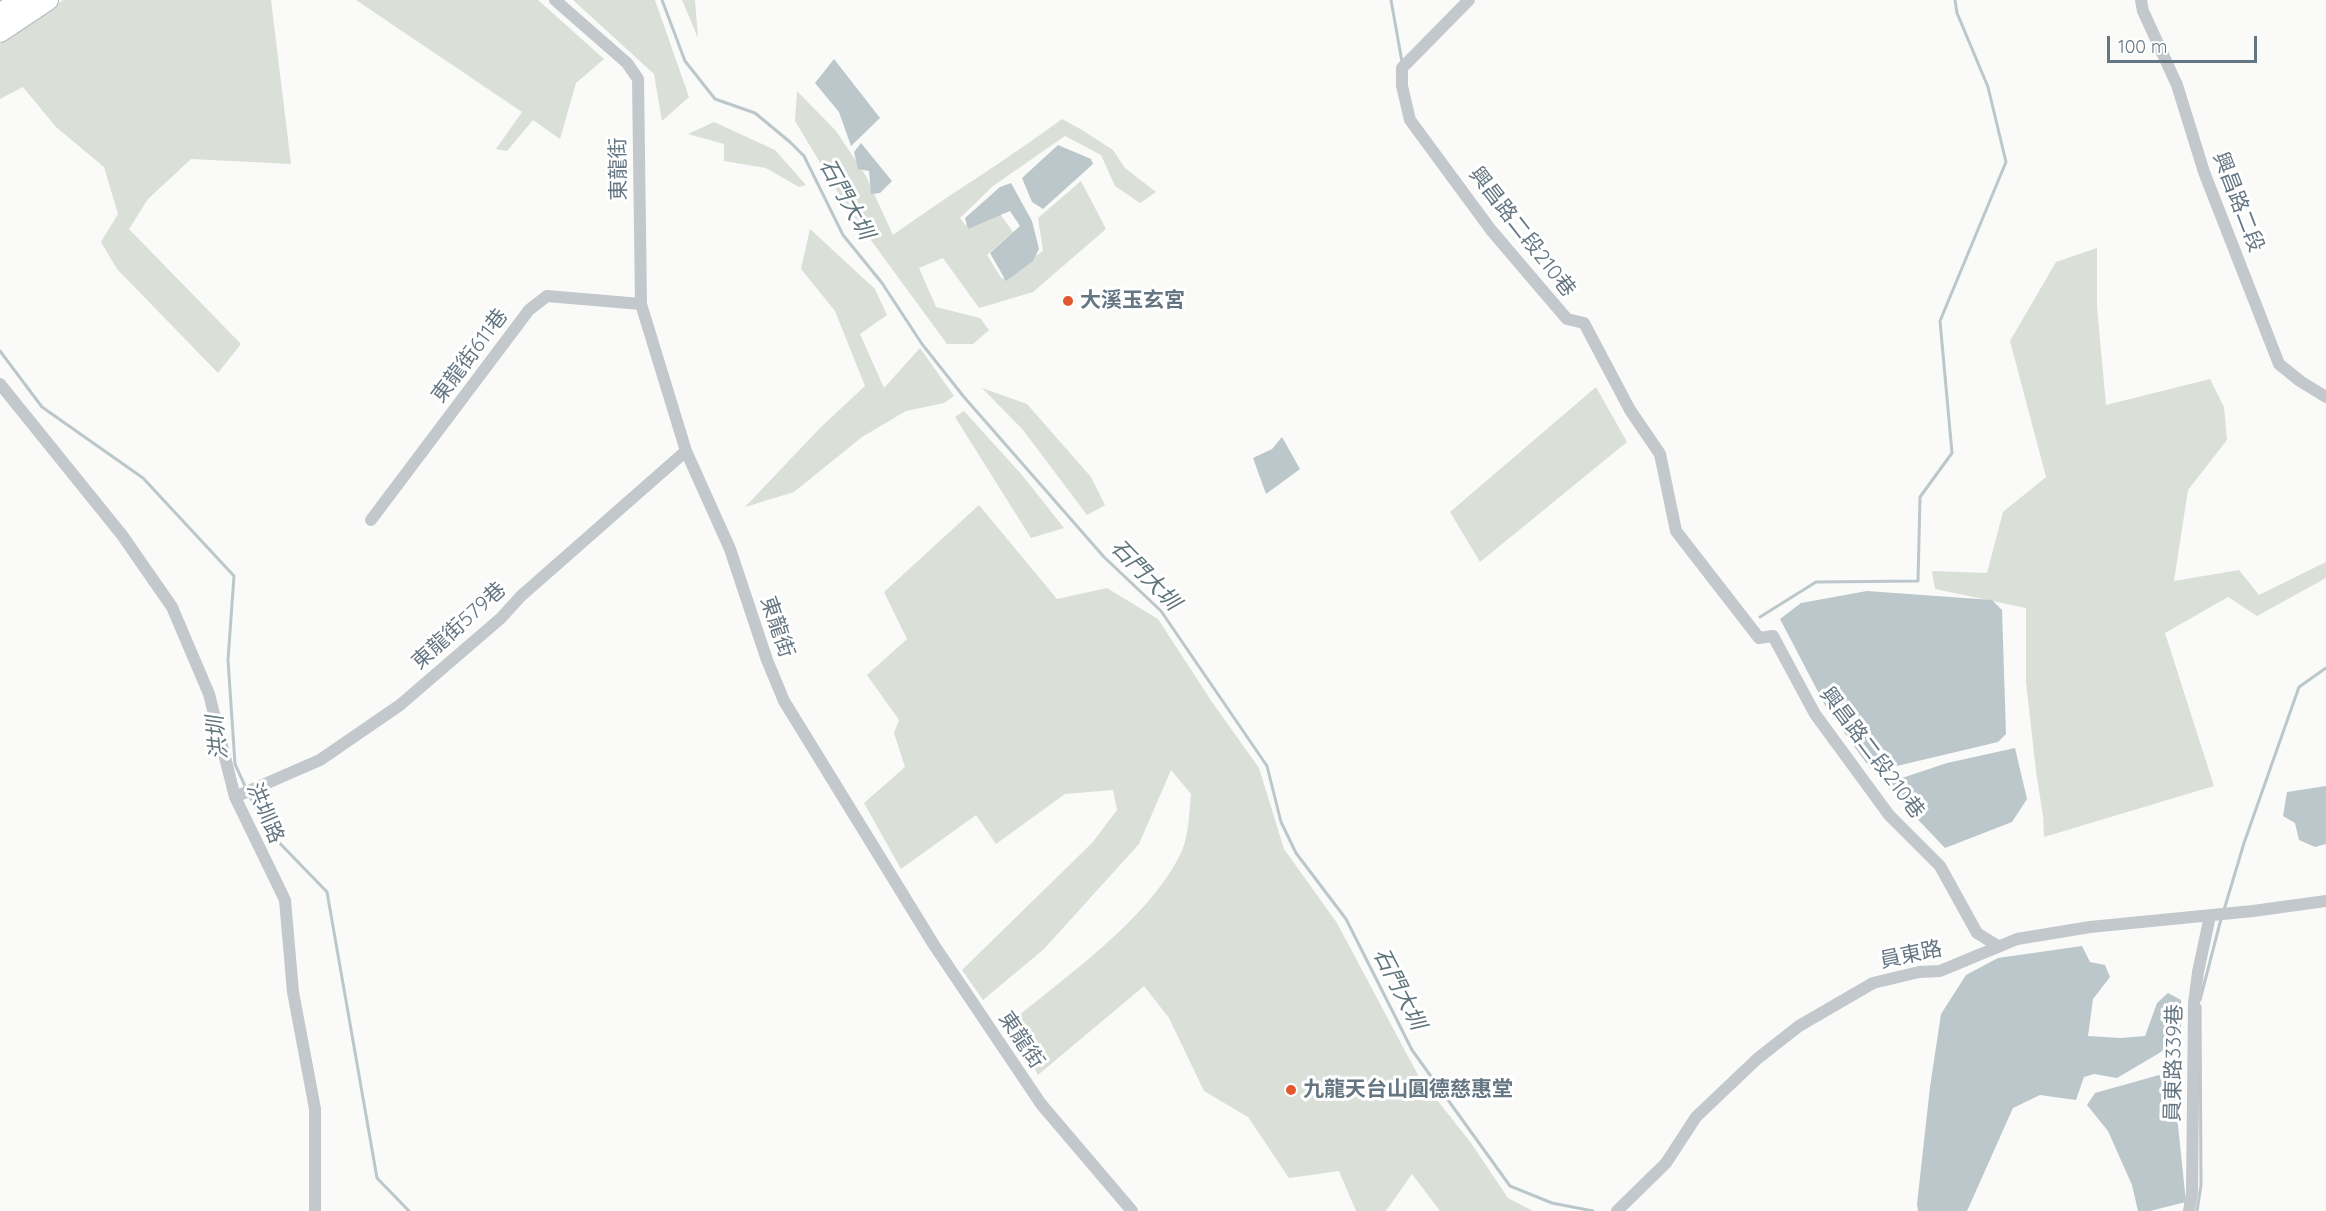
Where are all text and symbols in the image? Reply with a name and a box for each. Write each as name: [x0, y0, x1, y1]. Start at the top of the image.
scale bar: [2110, 24, 2260, 62]
text: 100 m: [2118, 35, 2167, 58]
street label: 東龍街: [606, 137, 632, 201]
street label: 興昌路二段: [2207, 148, 2269, 256]
water label: 石門大圳: [813, 154, 879, 244]
street label: 興昌路二段210巷: [1463, 162, 1581, 302]
place label: 大溪玉玄宮: [1080, 288, 1185, 314]
marker: 大溪玉玄宮: [1061, 294, 1075, 308]
street label: 東龍街611巷: [427, 304, 513, 408]
water label: 石門大圳: [1105, 534, 1185, 616]
street label: 東龍街579巷: [407, 577, 511, 675]
street label: 東龍街: [755, 593, 799, 661]
street label: 興昌路二段210巷: [1814, 682, 1930, 824]
water label: 洪圳: [203, 715, 233, 761]
street label: 洪圳路: [241, 779, 289, 847]
street label: 員東路: [1878, 936, 1944, 974]
water label: 石門大圳: [1367, 944, 1431, 1034]
street label: 員東路339巷: [2160, 1004, 2188, 1122]
street label: 東龍街: [993, 1007, 1049, 1073]
place label: 九龍天台山圓德慈惠堂: [1303, 1077, 1513, 1103]
marker: 九龍天台山圓德慈惠堂: [1284, 1083, 1298, 1097]

